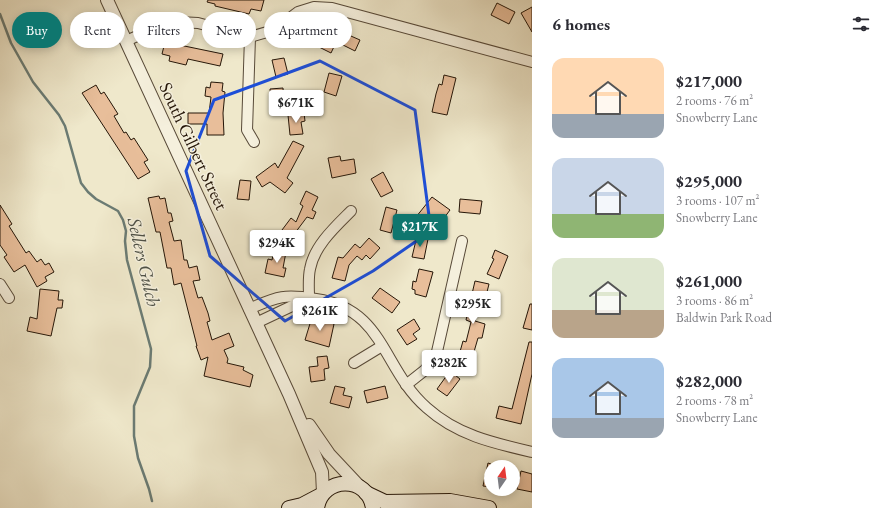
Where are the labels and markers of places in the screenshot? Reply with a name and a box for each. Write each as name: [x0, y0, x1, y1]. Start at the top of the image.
pin: $671K: [268, 90, 324, 124]
pin: $217K: [392, 214, 448, 248]
pin: $294K: [249, 230, 305, 264]
pin: $295K: [445, 291, 501, 325]
pin: $261K: [292, 298, 348, 332]
pin: $282K: [421, 350, 477, 384]

